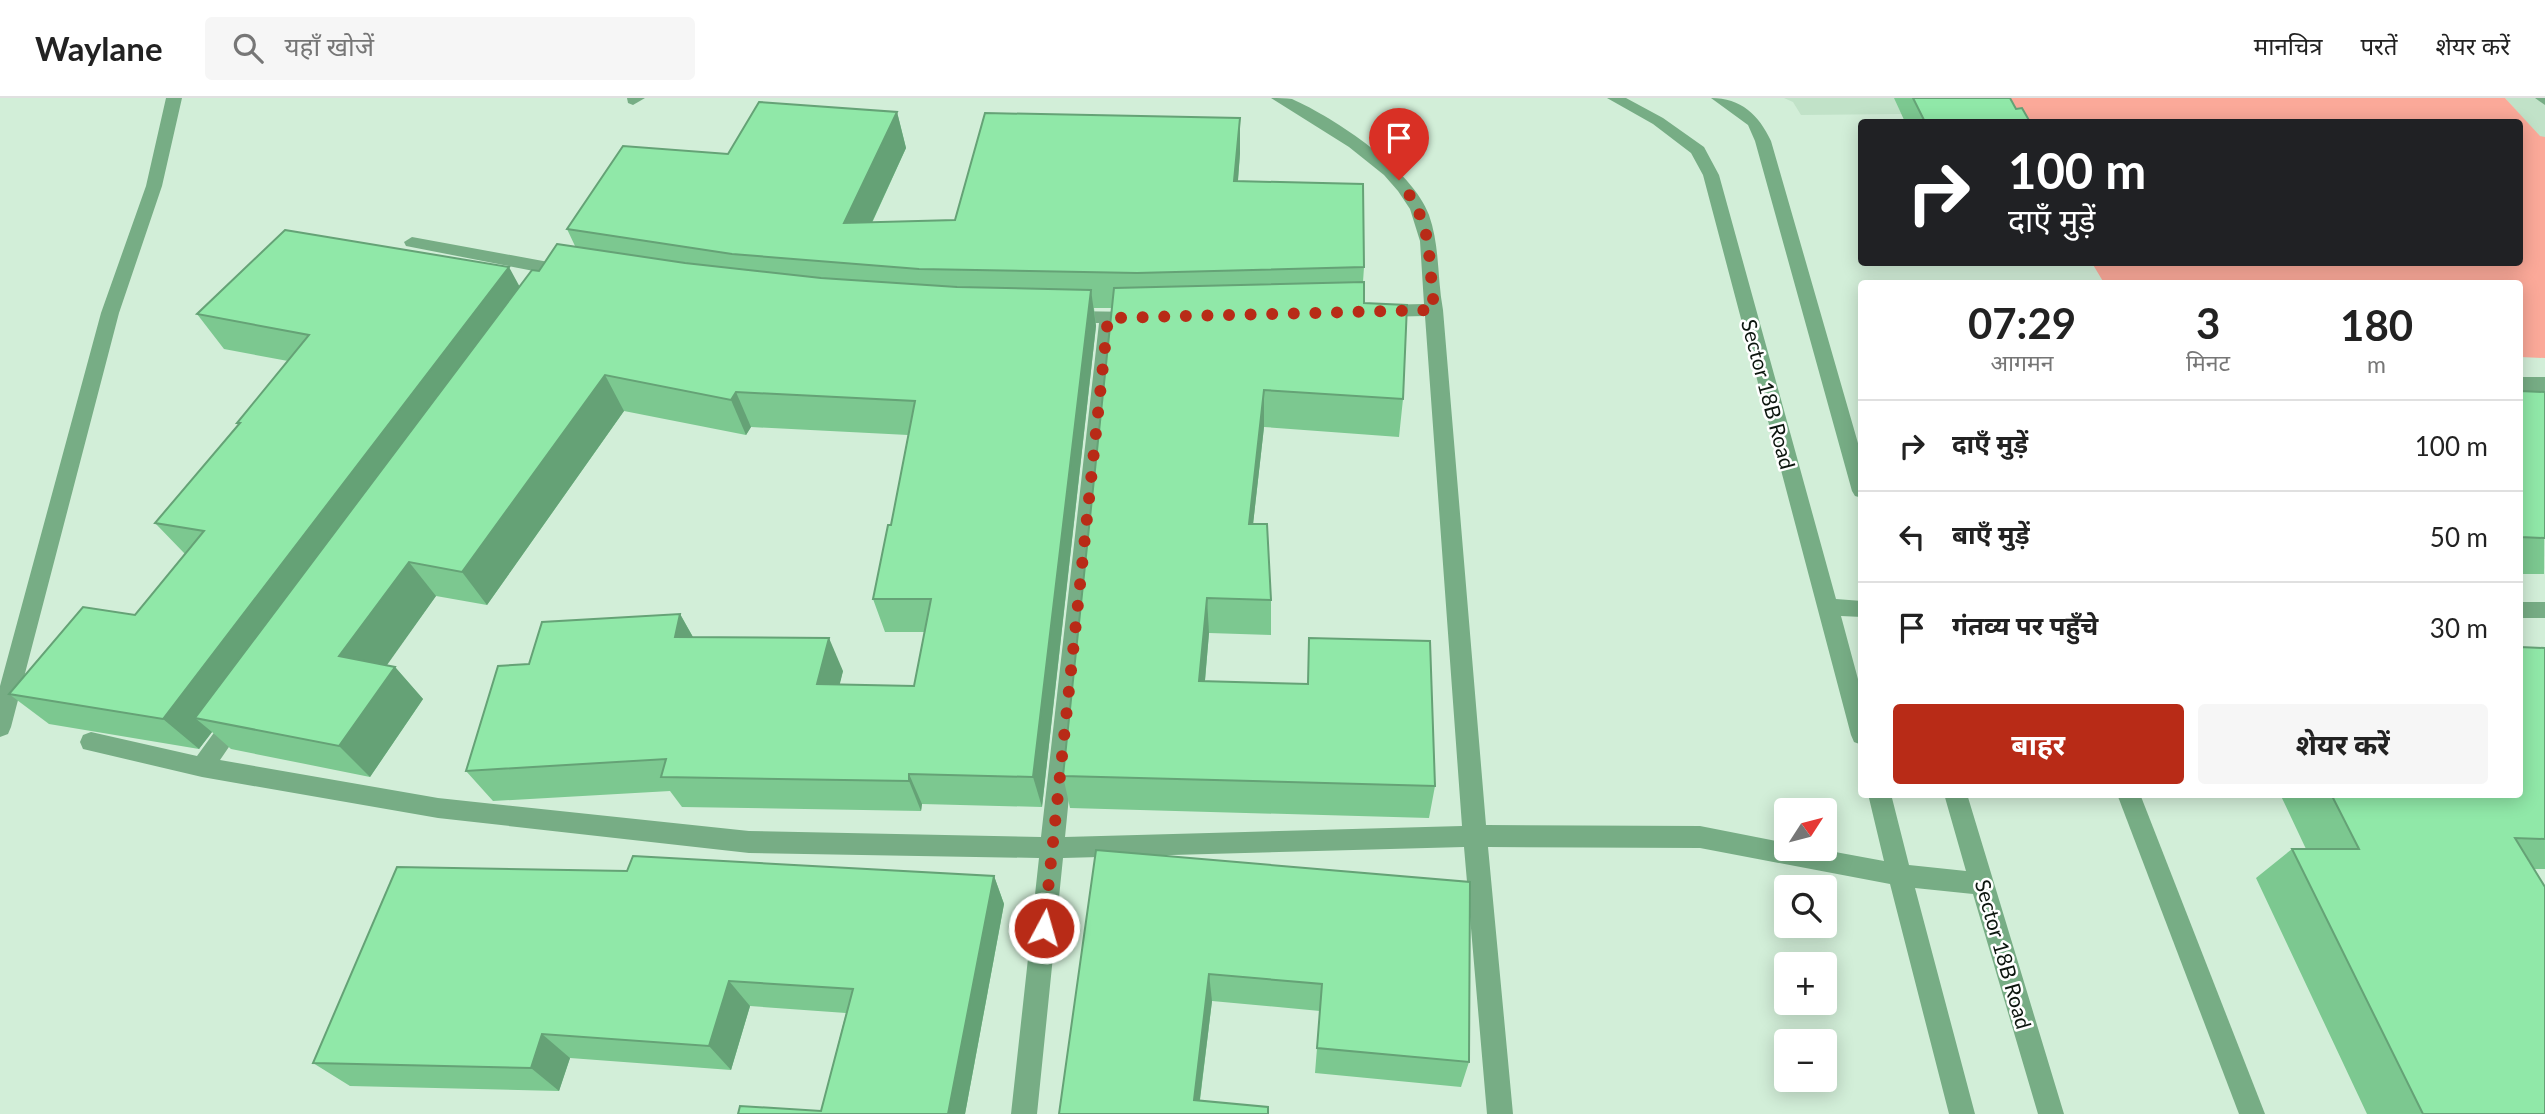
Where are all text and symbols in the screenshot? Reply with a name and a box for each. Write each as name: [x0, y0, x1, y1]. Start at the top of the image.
search box: [205, 17, 695, 80]
text: Waylane: [35, 28, 163, 68]
icon: search: [229, 29, 267, 67]
text: यहाँ खोजें: [285, 30, 374, 62]
text: मानचित्र: [2254, 31, 2322, 60]
text: परतें: [2360, 31, 2398, 60]
text: शेयर करें: [2436, 31, 2510, 60]
pin: [1369, 108, 1429, 180]
icon: arrive: [1380, 119, 1418, 157]
text: 100 m: [2008, 141, 2146, 199]
icon: right: [1893, 147, 1984, 238]
text: दाएँ मुड़ें: [2008, 200, 2095, 239]
text: 07:29: [1968, 298, 2076, 348]
text: 3: [2196, 298, 2220, 348]
text: 180: [2340, 300, 2413, 350]
street label: Sector 18B Road: [1737, 316, 1801, 472]
text: आगमन: [1991, 348, 2054, 376]
text: मिनट: [2186, 348, 2230, 376]
text: m: [2367, 350, 2386, 378]
icon: right: [1893, 427, 1931, 465]
text: दाएँ मुड़ें: [1952, 427, 2028, 459]
text: 100 m: [2415, 430, 2488, 462]
icon: left: [1893, 518, 1931, 556]
text: बाएँ मुड़ें: [1952, 518, 2030, 550]
text: 50 m: [2430, 521, 2488, 553]
icon: arrive: [1893, 609, 1931, 647]
text: गंतव्य पर पहुँचे: [1952, 609, 2098, 641]
text: 30 m: [2430, 612, 2488, 644]
button: बाहर: [1893, 704, 2184, 784]
button: शेयर करें: [2198, 704, 2488, 784]
north arrow: [1774, 798, 1838, 861]
map controls: [1774, 798, 1837, 1092]
button: search: [1774, 875, 1837, 938]
street label: Sector 18B Road: [1971, 876, 2037, 1032]
position arrow: [1007, 891, 1081, 965]
button: +: [1774, 952, 1837, 1015]
button: −: [1774, 1029, 1837, 1092]

